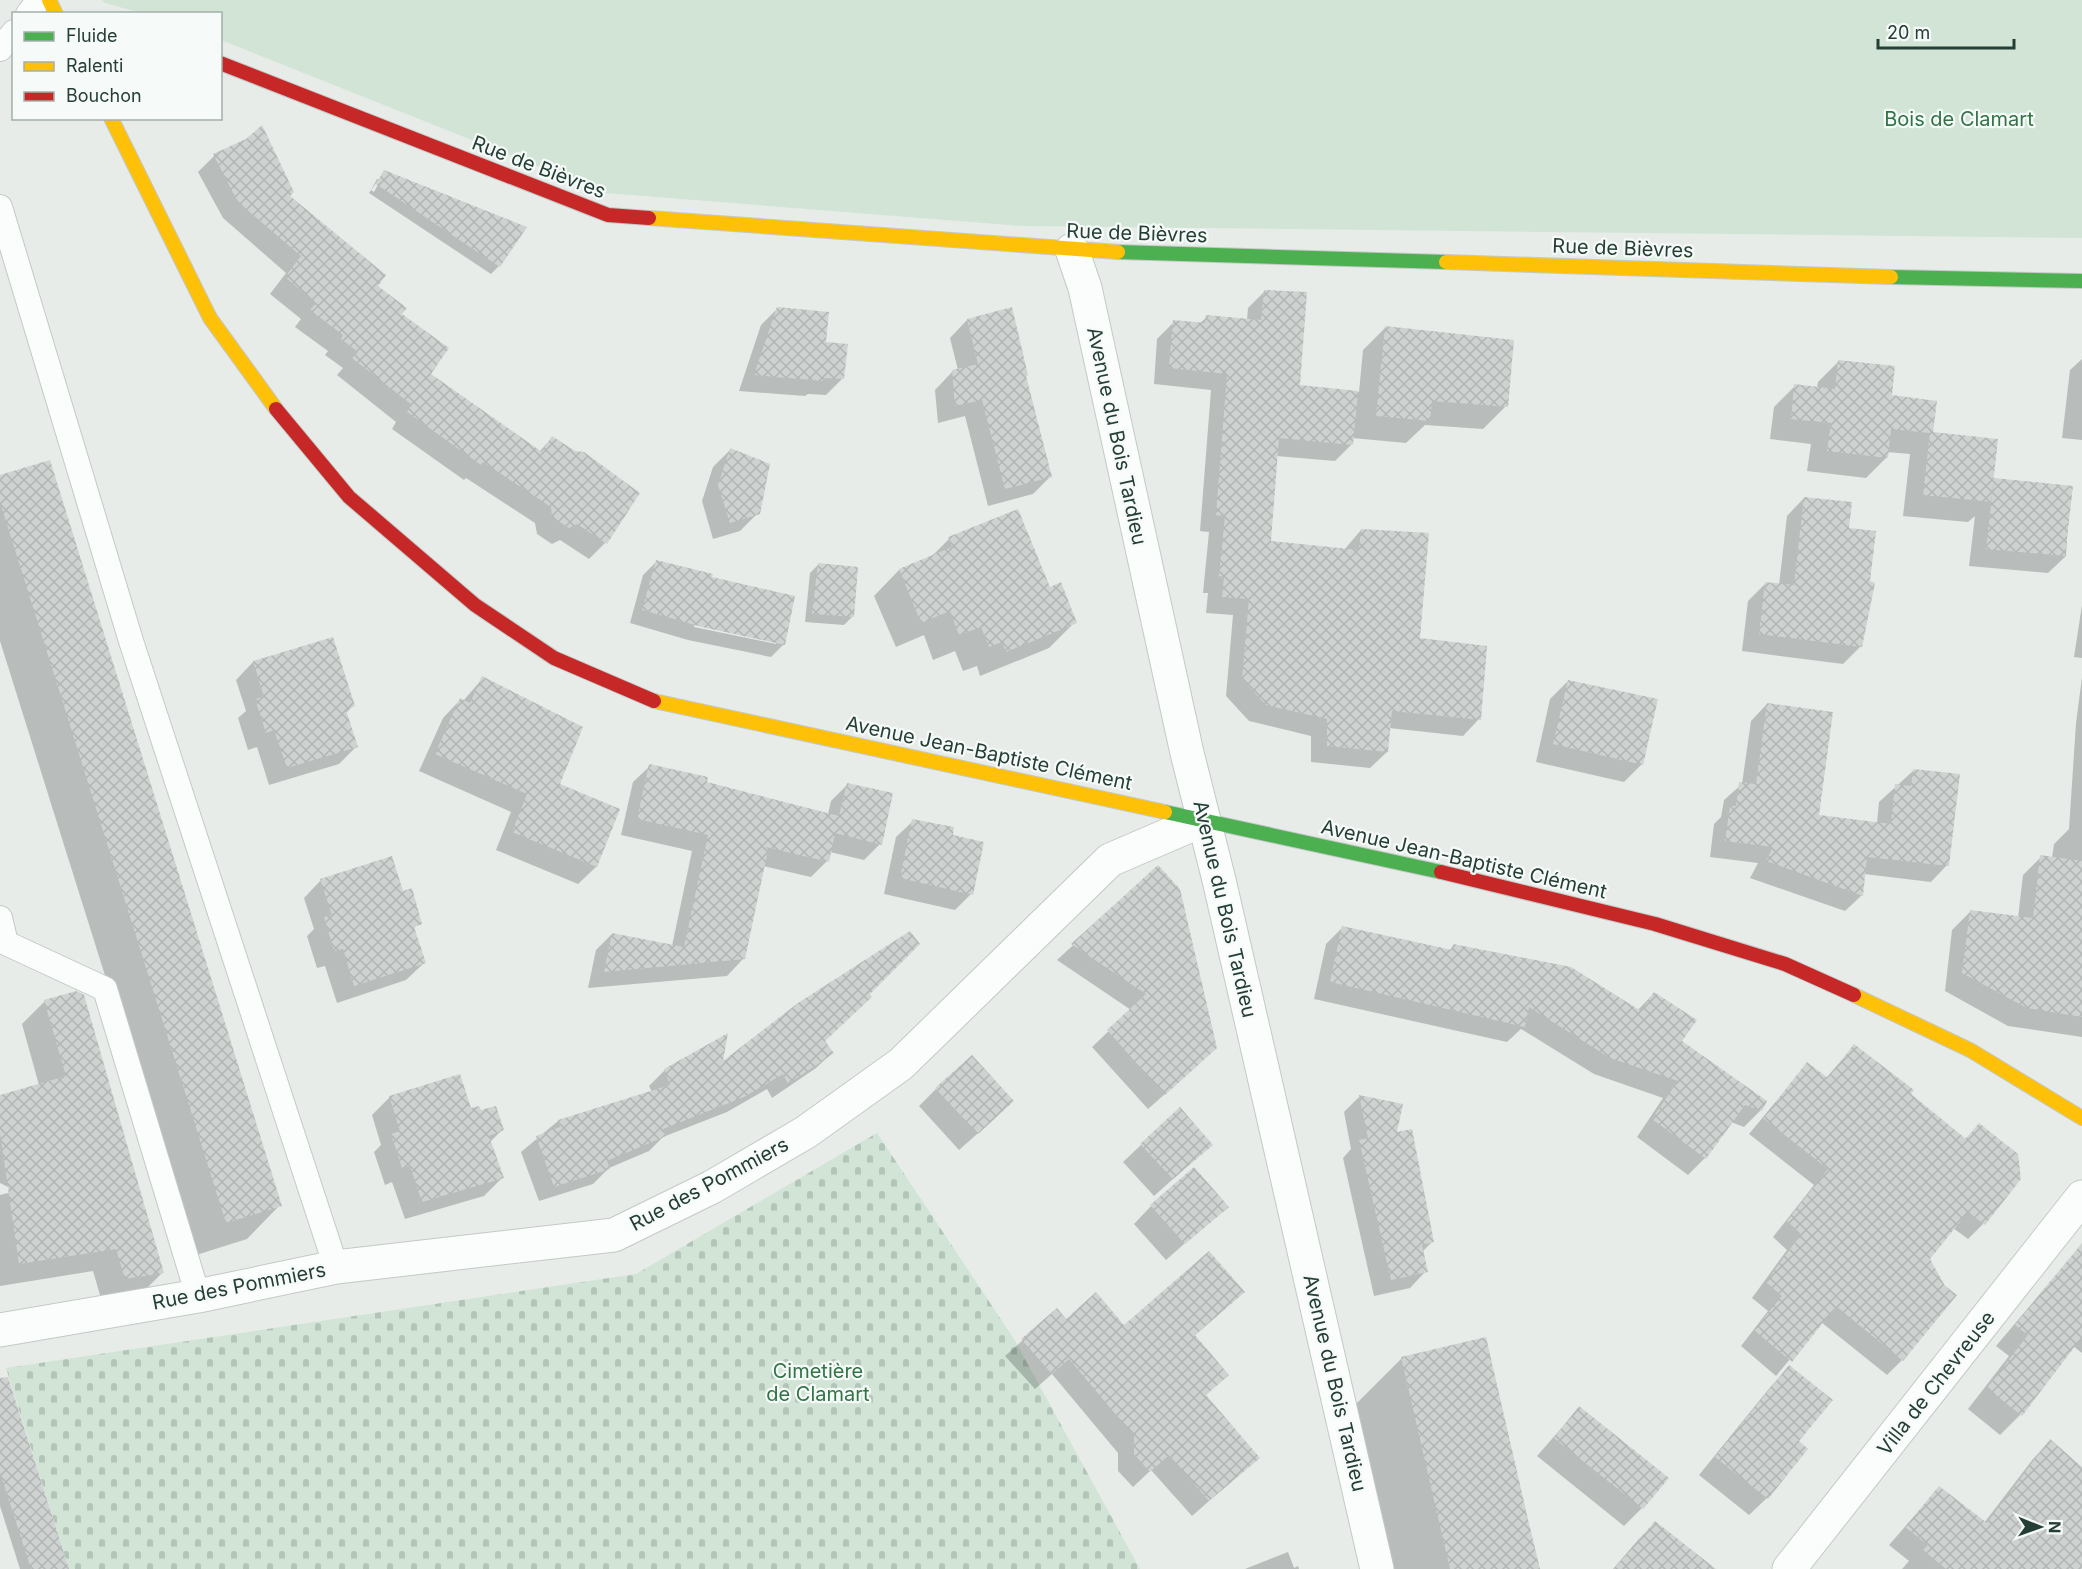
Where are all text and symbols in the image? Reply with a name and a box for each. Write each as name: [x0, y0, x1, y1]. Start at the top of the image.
legend: [12, 12, 222, 120]
scale bar: [1878, 12, 2014, 50]
text: 20 m: [1887, 22, 1930, 43]
text: Fluide: [66, 25, 118, 46]
text: Ralenti: [66, 55, 123, 76]
text: Bouchon: [66, 85, 142, 106]
park label: Bois de Clamart: [1884, 107, 2034, 131]
street label: Rue de Bièvres: [469, 130, 609, 204]
street label: Rue de Bièvres: [1066, 219, 1208, 247]
street label: Rue de Bièvres: [1552, 234, 1694, 262]
street label: Avenue du Bois Tardieu: [1082, 325, 1152, 547]
street label: Avenue Jean-Baptiste Clément: [844, 711, 1135, 795]
street label: Avenue du Bois Tardieu: [1188, 798, 1262, 1020]
street label: Avenue Jean-Baptiste Clément: [1319, 814, 1609, 904]
street label: Rue des Pommiers: [626, 1132, 792, 1236]
street label: Rue des Pommiers: [150, 1257, 328, 1315]
street label: Avenue du Bois Tardieu: [1298, 1272, 1372, 1494]
street label: Villa de Chevreuse: [1872, 1306, 2000, 1460]
park label: Cimetière de Clamart: [766, 1359, 870, 1406]
north arrow: [2010, 1497, 2070, 1557]
text: N: [2045, 1521, 2065, 1534]

